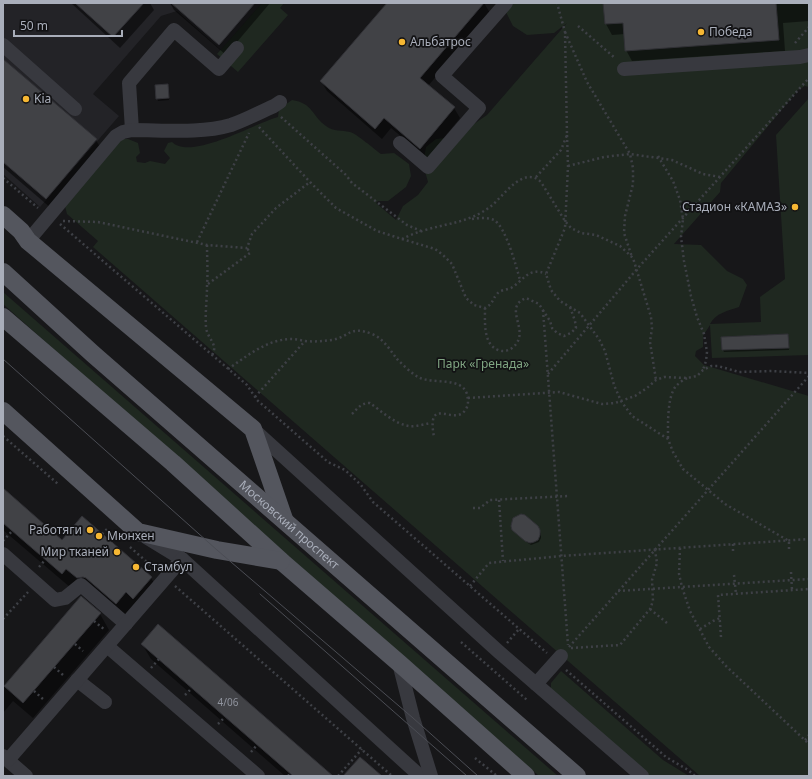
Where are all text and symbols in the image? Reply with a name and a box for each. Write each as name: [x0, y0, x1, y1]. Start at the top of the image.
scale bar: [14, 12, 122, 38]
text: 50 m: [20, 17, 48, 34]
place label: Победа: [709, 23, 753, 40]
marker: Победа: [696, 27, 706, 37]
place label: Альбатрос: [410, 33, 471, 50]
marker: Альбатрос: [397, 37, 407, 47]
place label: Kia: [34, 90, 51, 107]
marker: Kia: [21, 94, 31, 104]
place label: Стадион «КАМАЗ»: [682, 198, 787, 215]
marker: Стадион «КАМАЗ»: [790, 202, 800, 212]
park label: Парк «Гренада»: [437, 355, 529, 372]
street label: Московский проспект: [236, 476, 344, 573]
place label: Работяги: [29, 521, 82, 538]
marker: Работяги: [85, 525, 95, 535]
place label: Мюнхен: [107, 527, 155, 544]
marker: Мюнхен: [94, 531, 104, 541]
place label: Мир тканей: [40, 543, 109, 560]
marker: Мир тканей: [112, 547, 122, 557]
place label: Стамбул: [144, 558, 193, 575]
marker: Стамбул: [131, 562, 141, 572]
house number: 4/06: [218, 695, 239, 709]

